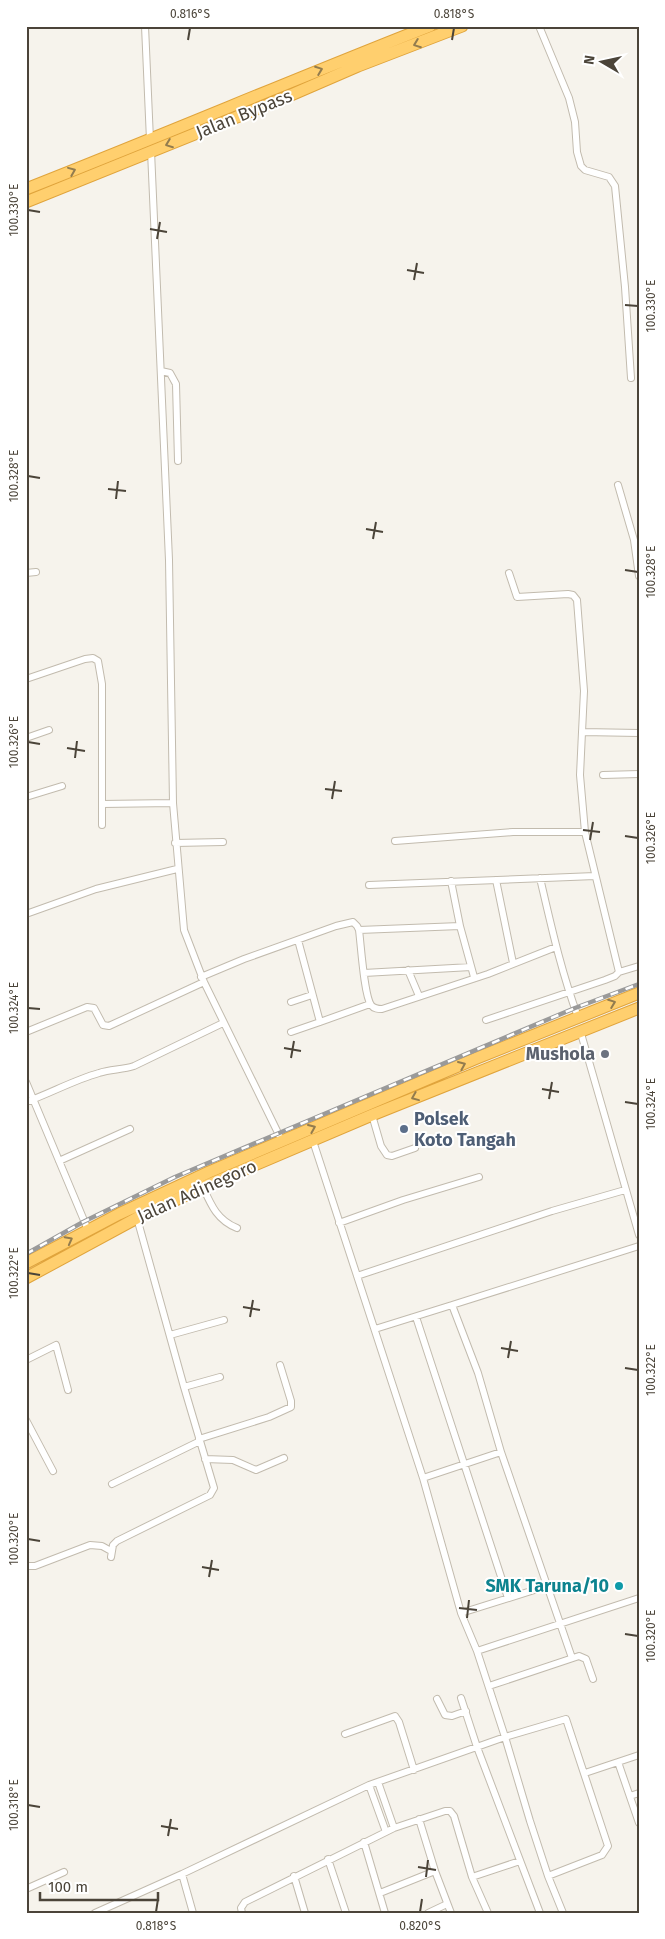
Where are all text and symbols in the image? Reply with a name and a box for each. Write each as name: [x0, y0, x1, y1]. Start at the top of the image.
text: 0.816°S: [170, 7, 211, 21]
text: 0.818°S: [434, 7, 475, 21]
one-way arrow: [413, 38, 422, 48]
north arrow: [578, 38, 628, 88]
text: N: [581, 54, 599, 66]
one-way arrow: [314, 65, 323, 76]
street label: Jalan Bypass: [193, 85, 295, 143]
one-way arrow: [165, 138, 174, 148]
one-way arrow: [67, 167, 75, 177]
text: 100.330°E: [7, 184, 21, 236]
text: 100.330°E: [644, 280, 658, 332]
text: 100.328°E: [7, 450, 21, 502]
text: 100.328°E: [644, 546, 658, 598]
text: 100.326°E: [7, 716, 21, 768]
text: 100.326°E: [644, 812, 658, 864]
text: 100.324°E: [7, 982, 21, 1034]
one-way arrow: [607, 999, 616, 1010]
place label: Mushola: [526, 1043, 595, 1065]
marker: Mushola: [599, 1048, 611, 1060]
one-way arrow: [457, 1060, 465, 1070]
text: 100.324°E: [644, 1078, 658, 1130]
one-way arrow: [411, 1091, 420, 1102]
place label: Polsek Koto Tangah: [414, 1108, 516, 1151]
marker: Polsek Koto Tangah: [398, 1123, 410, 1135]
one-way arrow: [307, 1124, 316, 1135]
street label: Jalan Adinegoro: [134, 1155, 260, 1227]
one-way arrow: [64, 1236, 73, 1246]
text: 100.322°E: [7, 1247, 21, 1299]
text: 100.322°E: [644, 1344, 658, 1396]
text: 100.320°E: [7, 1513, 21, 1565]
place label: SMK Taruna/10: [485, 1575, 609, 1597]
marker: SMK Taruna/10: [613, 1580, 625, 1592]
text: 100.320°E: [644, 1610, 658, 1662]
text: 100.318°E: [7, 1779, 21, 1831]
scale bar: [40, 1869, 158, 1901]
text: 100 m: [48, 1878, 88, 1896]
text: 0.818°S: [136, 1919, 177, 1933]
text: 0.820°S: [399, 1919, 441, 1933]

